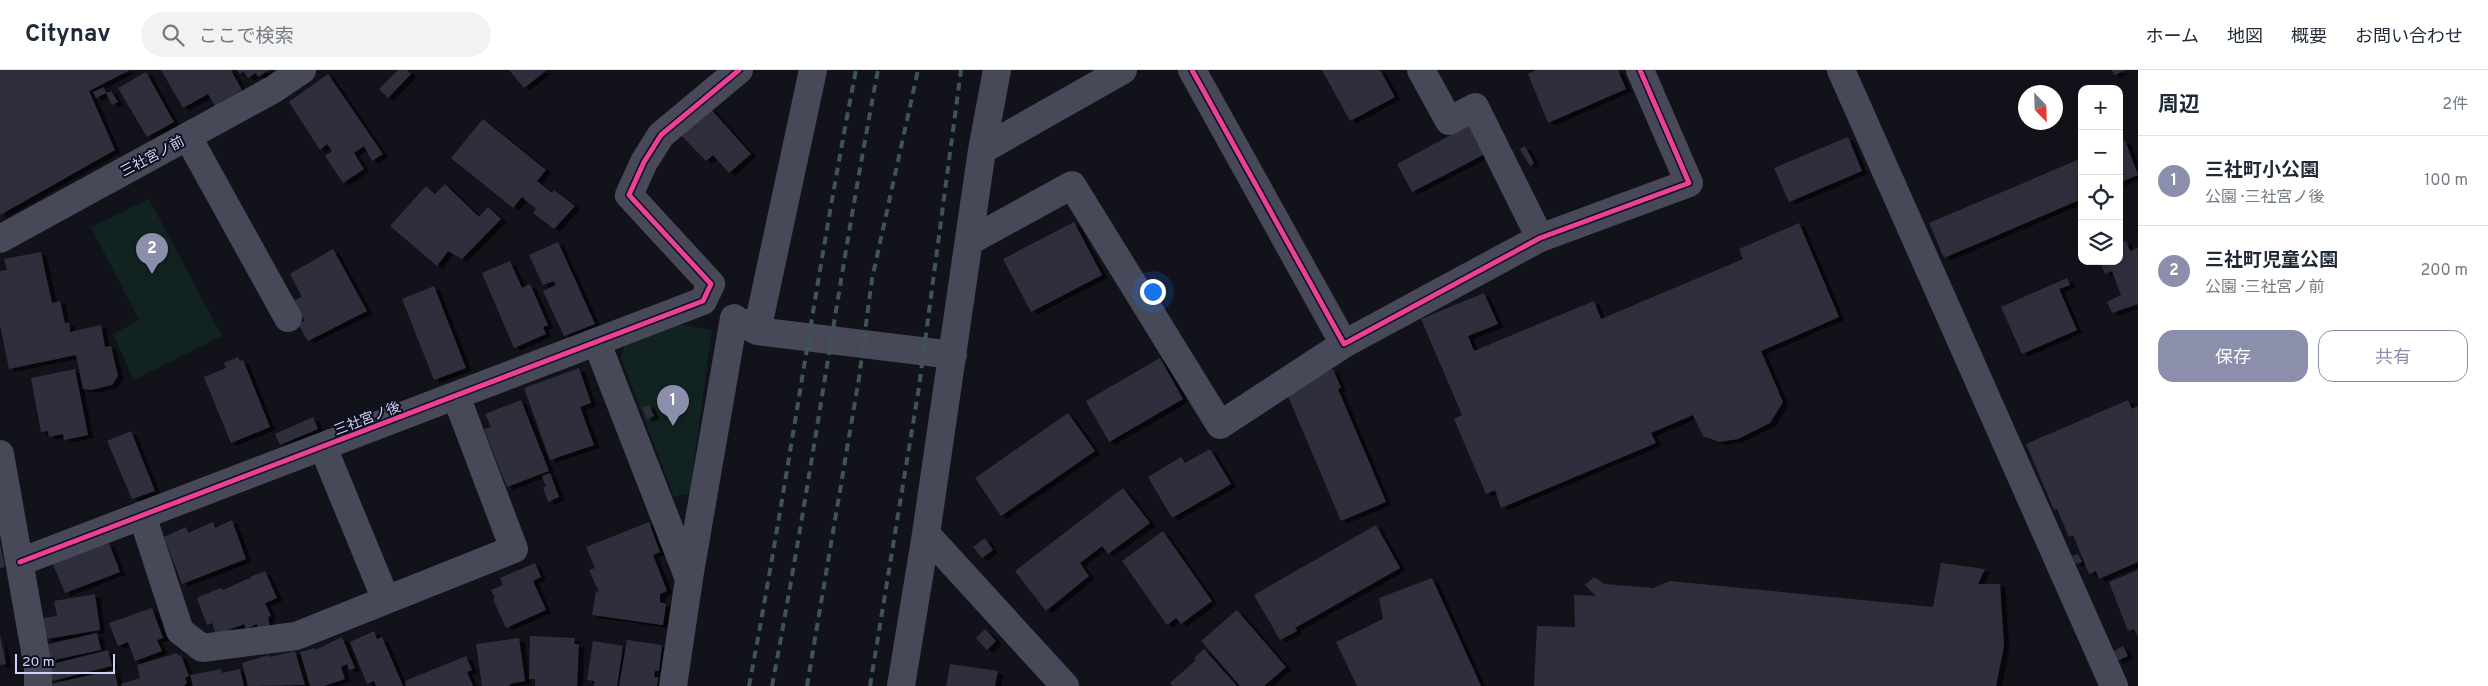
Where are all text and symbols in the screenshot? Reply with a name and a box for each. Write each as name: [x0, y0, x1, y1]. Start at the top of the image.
search box: [141, 12, 491, 57]
text: Citynav: [25, 20, 111, 50]
icon: search: [159, 21, 187, 49]
text: ここで検索: [199, 25, 294, 49]
text: ホーム: [2146, 26, 2199, 49]
text: 地図: [2227, 26, 2263, 49]
text: 概要: [2291, 26, 2327, 49]
text: お問い合わせ: [2355, 26, 2463, 49]
north arrow: [2018, 85, 2063, 130]
map controls: [2078, 85, 2123, 265]
button: +: [2078, 85, 2123, 130]
text: 周辺: [2158, 92, 2200, 119]
text: 2件: [2442, 95, 2468, 115]
button: −: [2078, 130, 2123, 175]
street label: 三社宮ノ前: [117, 133, 188, 181]
text: 三社町小公園: [2205, 159, 2319, 183]
text: 1: [2171, 171, 2177, 191]
text: 100 m: [2424, 171, 2468, 191]
button: locate: [2078, 175, 2123, 220]
text: 公園 · 三社宮ノ後: [2205, 188, 2325, 208]
button: layers: [2078, 220, 2123, 265]
pin: 2: [136, 233, 168, 274]
text: 三社町児童公園: [2205, 249, 2338, 273]
text: 2: [2169, 261, 2179, 281]
text: 200 m: [2420, 261, 2468, 281]
text: 公園 · 三社宮ノ前: [2205, 278, 2325, 298]
your location: [1140, 279, 1166, 305]
button: 保存: [2158, 330, 2308, 382]
button: 共有: [2318, 330, 2468, 382]
pin: 1: [657, 385, 689, 426]
street label: 三社宮ノ後: [332, 399, 403, 440]
scale bar: [15, 651, 115, 674]
text: 20 m: [22, 654, 55, 671]

